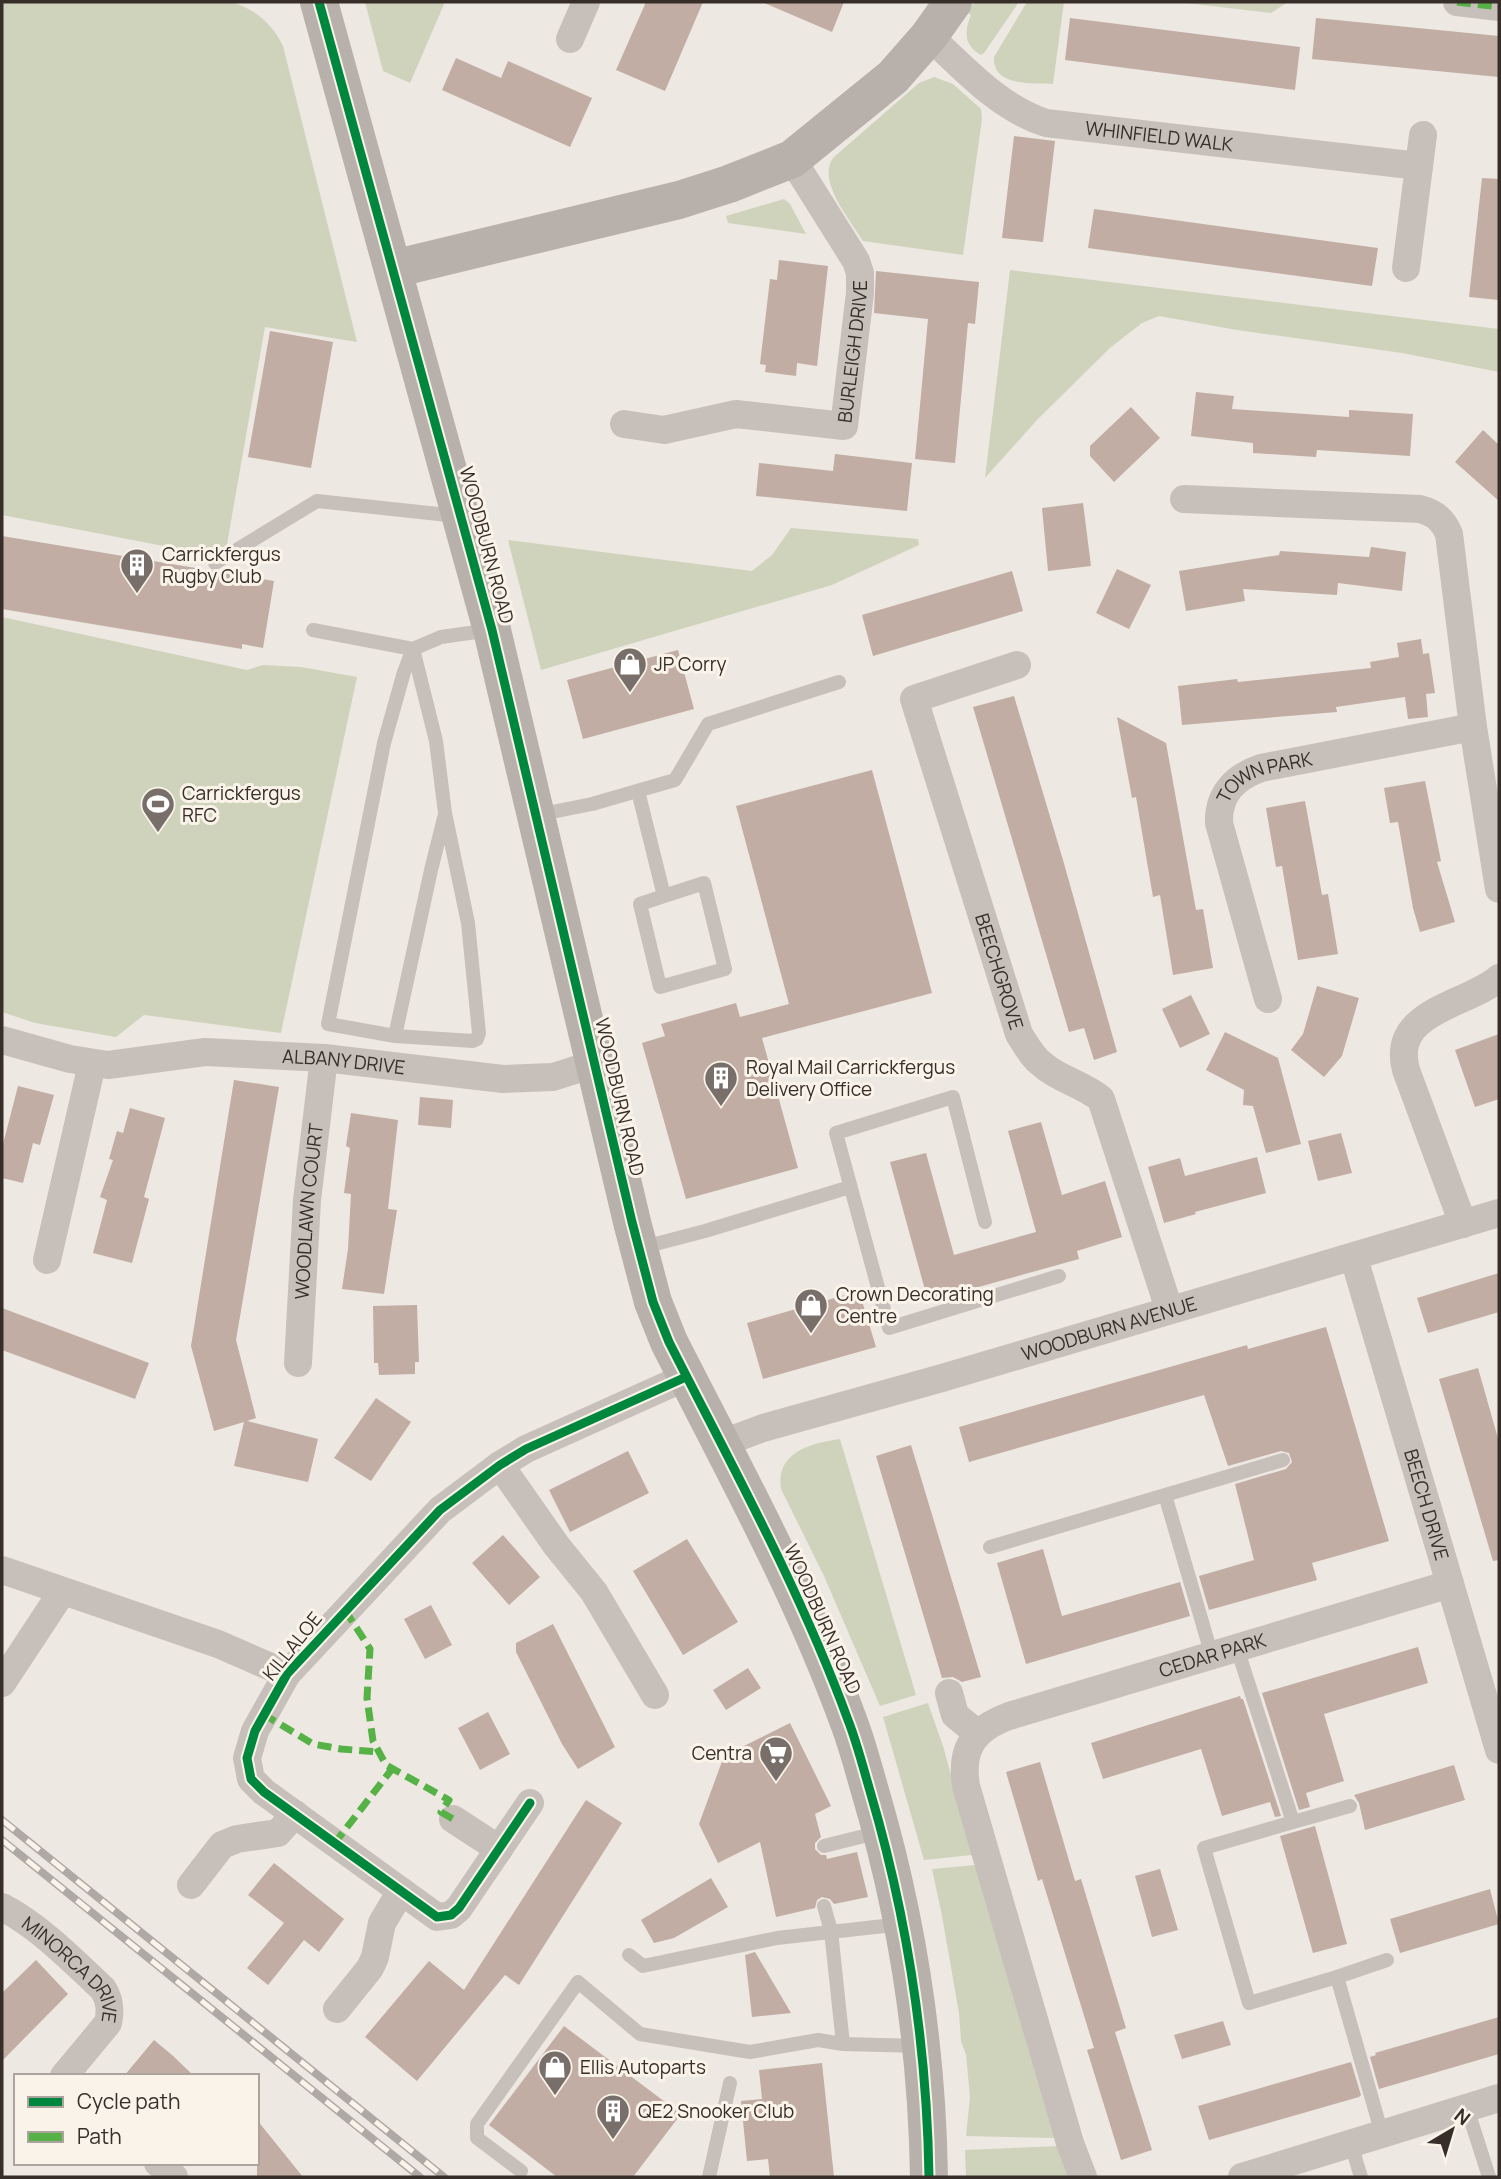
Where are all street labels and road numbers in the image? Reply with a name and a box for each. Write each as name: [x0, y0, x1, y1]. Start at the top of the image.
street label: WHINFIELD WALK: [1084, 115, 1235, 158]
street label: BURLEIGH DRIVE: [831, 280, 873, 424]
street label: WOODBURN ROAD: [454, 464, 520, 626]
street label: TOWN PARK: [1210, 745, 1315, 807]
street label: BEECHGROVE: [969, 910, 1030, 1033]
street label: WOODBURN ROAD: [589, 1015, 651, 1179]
street label: ALBANY DRIVE: [282, 1043, 407, 1080]
street label: WOODLAWN COURT: [289, 1121, 329, 1300]
street label: WOODBURN AVENUE: [1018, 1290, 1200, 1367]
street label: BEECH DRIVE: [1398, 1446, 1455, 1563]
street label: WOODBURN ROAD: [778, 1540, 868, 1698]
street label: KILLALOE: [256, 1606, 328, 1686]
street label: CEDAR PARK: [1156, 1627, 1270, 1683]
street label: MINORCA DRIVE: [17, 1910, 123, 2025]

